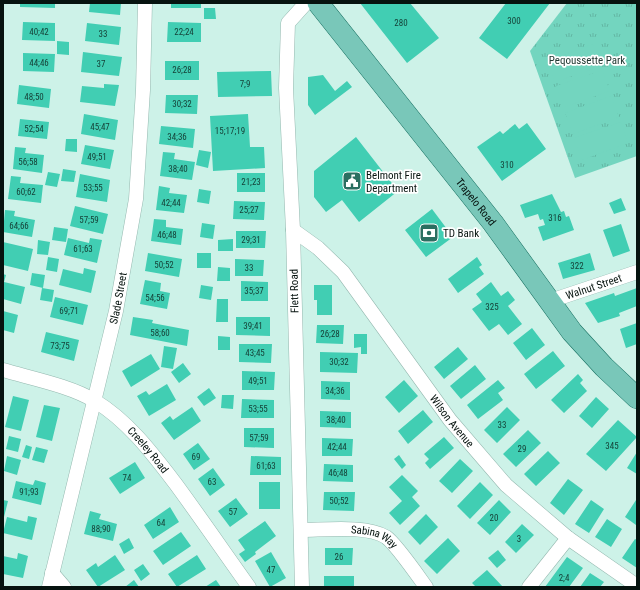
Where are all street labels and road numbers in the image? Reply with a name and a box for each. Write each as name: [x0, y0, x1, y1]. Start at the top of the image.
street label: Trapelo Road: [453, 176, 499, 228]
street label: Flett Road: [288, 269, 301, 313]
street label: Slade Street: [107, 271, 130, 326]
street label: Walnut Street: [564, 272, 623, 302]
street label: Wilson Avenue: [427, 392, 477, 450]
street label: Creeley Road: [125, 424, 171, 476]
street label: Sabina Way: [351, 523, 400, 552]

